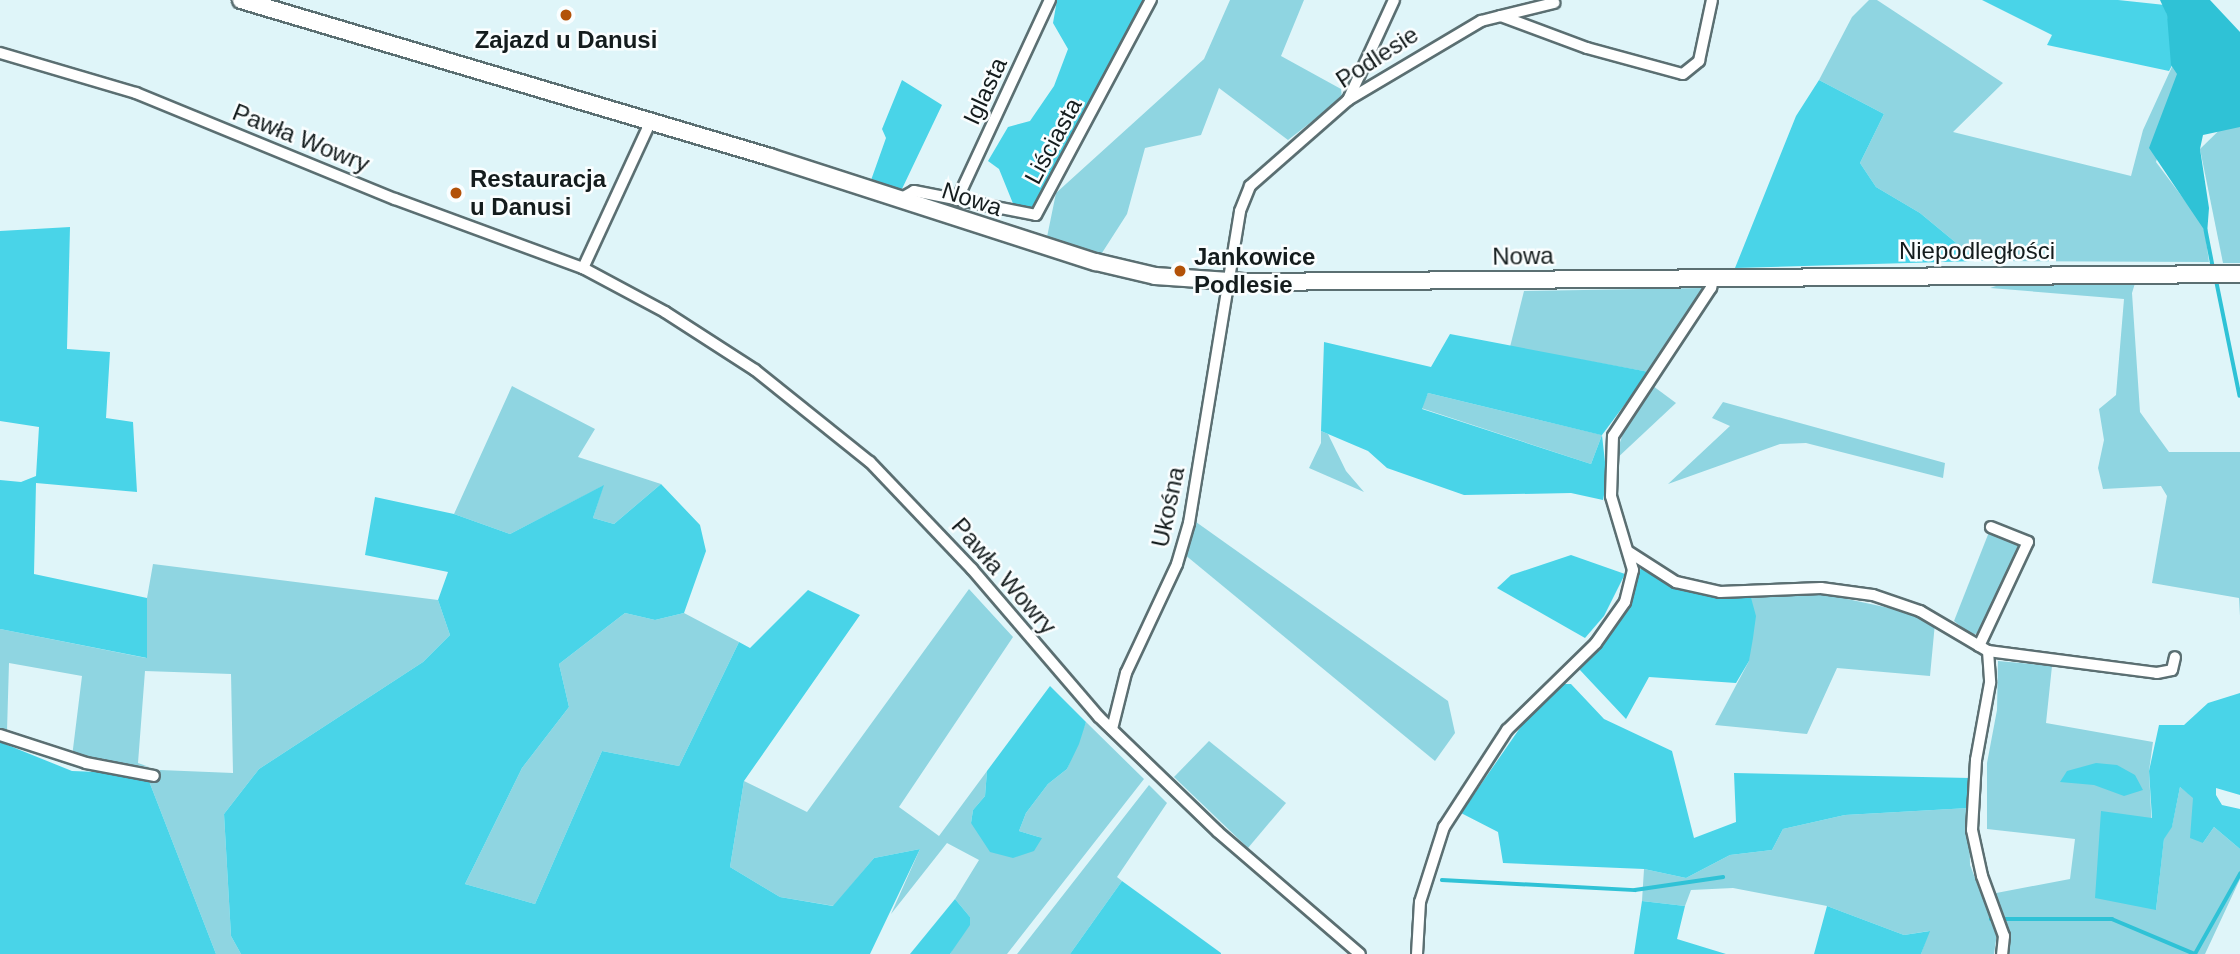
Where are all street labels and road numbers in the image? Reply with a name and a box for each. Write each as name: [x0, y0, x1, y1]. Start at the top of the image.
street label: Podlesie: [1331, 20, 1423, 94]
street label: Iglasta: [957, 53, 1013, 129]
street label: Liściasta: [1018, 93, 1088, 189]
street label: Pawła Wowry: [228, 98, 374, 178]
street label: Nowa: [938, 176, 1006, 222]
street label: Niepodległości: [1899, 237, 2055, 265]
street label: Nowa: [1492, 241, 1554, 271]
street label: Ukośna: [1145, 464, 1191, 550]
street label: Pawła Wowry: [946, 512, 1062, 640]

